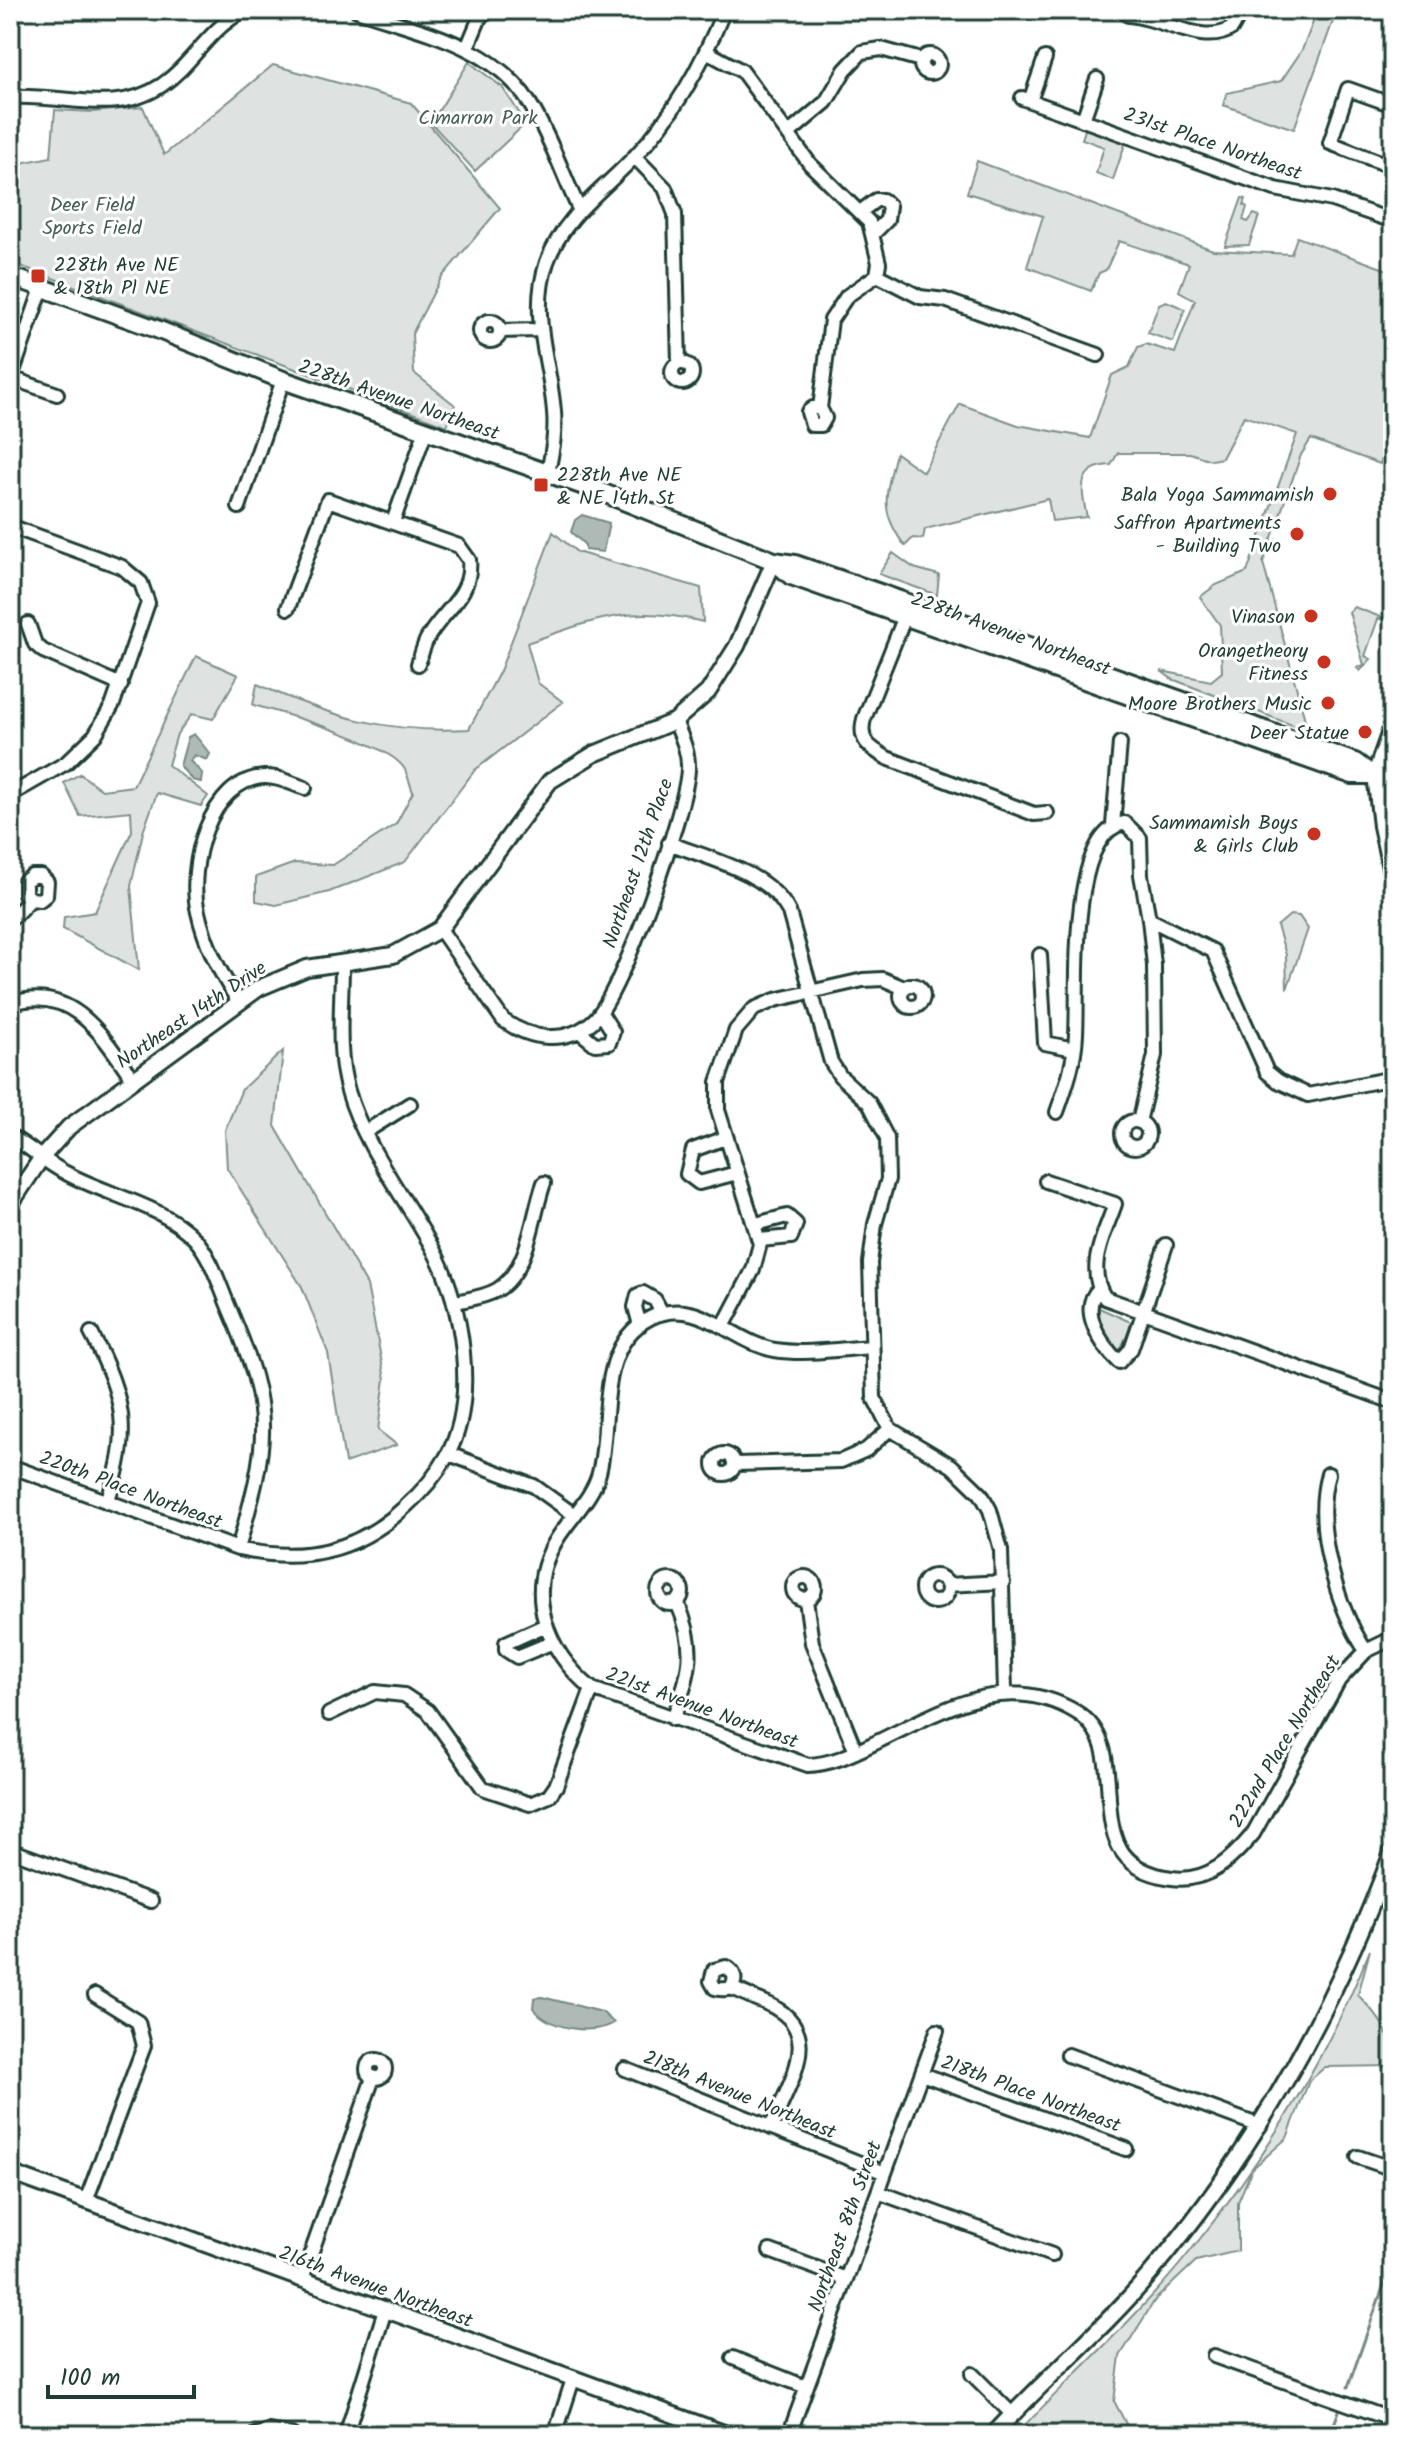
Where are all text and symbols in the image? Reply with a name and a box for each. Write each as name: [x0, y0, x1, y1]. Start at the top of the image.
street label: 231st Place Northeast: [1119, 99, 1306, 191]
park label: Cimarron Park: [418, 103, 538, 135]
park label: Deer Field Sports Field: [42, 190, 143, 245]
place label: 228th Ave NE & 18th Pl NE: [54, 250, 180, 305]
marker: 228th Ave NE & 18th Pl NE: [29, 267, 47, 285]
street label: 228th Avenue Northeast: [293, 351, 504, 450]
place label: 228th Ave NE & NE 14th St: [557, 460, 683, 515]
marker: 228th Ave NE & NE 14th St: [532, 476, 550, 494]
place label: Bala Yoga Sammamish: [1121, 480, 1314, 512]
marker: Bala Yoga Sammamish: [1321, 485, 1339, 503]
place label: Saffron Apartments - Building Two: [1114, 508, 1281, 563]
marker: Saffron Apartments - Building Two: [1288, 525, 1306, 543]
street label: 228th Avenue Northeast: [906, 584, 1115, 686]
place label: Vinason: [1231, 602, 1295, 634]
marker: Vinason: [1302, 607, 1320, 625]
place label: Orangetheory Fitness: [1198, 636, 1309, 691]
marker: Orangetheory Fitness: [1315, 653, 1333, 671]
place label: Moore Brothers Music: [1128, 689, 1312, 721]
marker: Moore Brothers Music: [1319, 694, 1337, 712]
place label: Deer Statue: [1249, 718, 1349, 750]
marker: Deer Statue: [1356, 723, 1374, 741]
street label: Northeast 12th Place: [595, 774, 683, 953]
place label: Sammamish Boys & Girls Club: [1149, 808, 1298, 863]
marker: Sammamish Boys & Girls Club: [1305, 825, 1323, 843]
street label: Northeast 14th Drive: [110, 953, 274, 1078]
street label: 220th Place Northeast: [34, 1443, 227, 1539]
street label: 222nd Place Northeast: [1221, 1649, 1350, 1835]
street label: 221st Avenue Northeast: [600, 1659, 802, 1759]
street label: 218th Avenue Northeast: [638, 2043, 841, 2149]
street label: 218th Place Northeast: [936, 2047, 1125, 2142]
street label: Northeast 8th Street: [800, 2137, 892, 2317]
street label: 216th Avenue Northeast: [274, 2238, 477, 2338]
scale bar: [48, 2349, 194, 2399]
text: 100 m: [60, 2359, 120, 2398]

